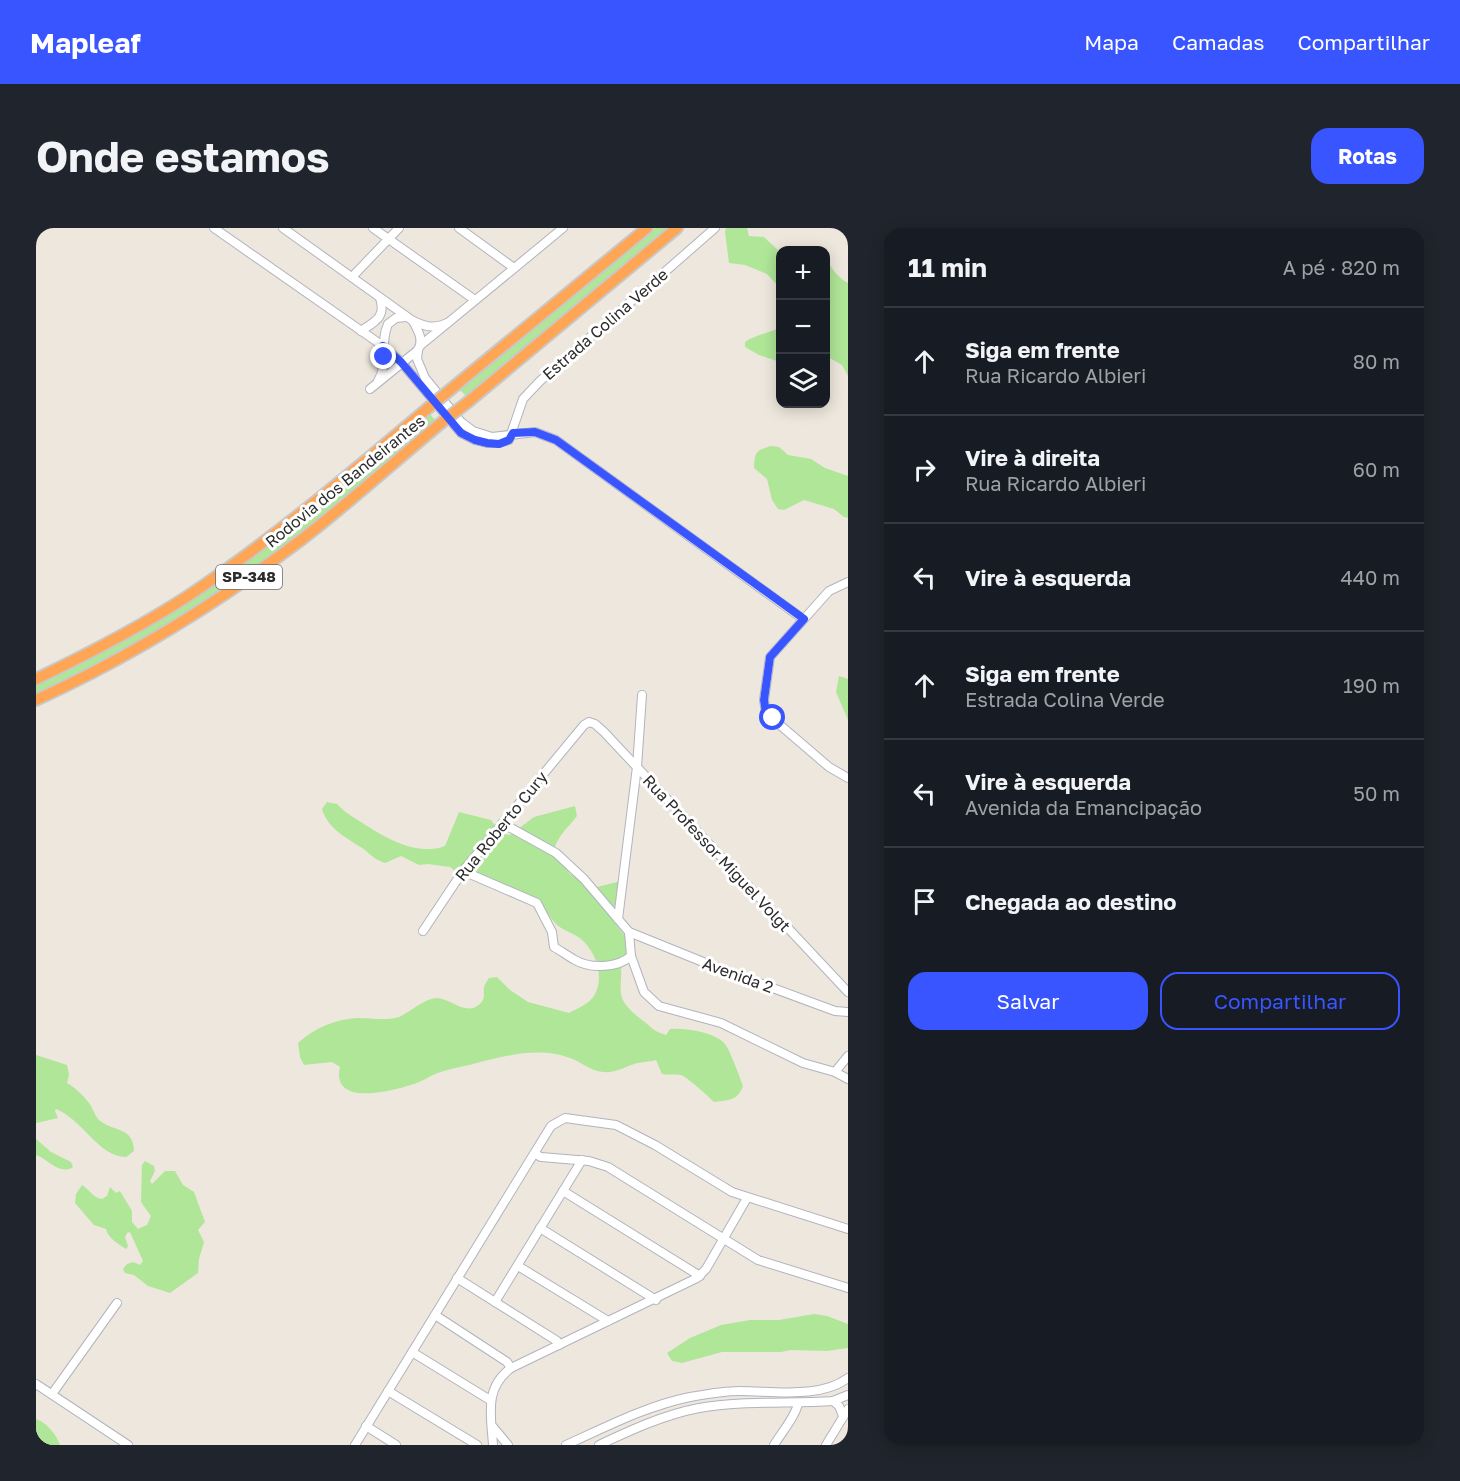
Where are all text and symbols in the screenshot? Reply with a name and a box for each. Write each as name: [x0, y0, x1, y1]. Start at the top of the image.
text: Mapleaf: [30, 26, 141, 59]
text: Mapa: [1084, 29, 1139, 55]
text: Camadas: [1172, 29, 1264, 55]
text: Compartilhar: [1297, 29, 1430, 55]
button: Rotas: [1311, 128, 1424, 184]
text: Onde estamos: [36, 131, 330, 181]
map controls: [776, 246, 830, 408]
button: +: [776, 246, 830, 300]
text: 11 min: [908, 252, 987, 283]
text: A pé · 820 m: [1283, 255, 1400, 279]
street label: Estrada Colina Verde: [538, 264, 672, 384]
button: −: [776, 300, 830, 354]
text: Siga em frente: [965, 336, 1120, 363]
route end: [370, 343, 396, 369]
icon: ahead: [908, 345, 941, 378]
text: 80 m: [1353, 349, 1400, 373]
button: layers: [776, 354, 830, 408]
text: Rua Ricardo Albieri: [965, 363, 1146, 387]
street label: Rodovia dos Bandeirantes: [261, 410, 429, 552]
text: Vire à direita: [965, 444, 1100, 471]
icon: right: [908, 453, 941, 486]
text: 60 m: [1353, 457, 1400, 481]
text: Rua Ricardo Albieri: [965, 471, 1146, 495]
icon: left: [908, 561, 941, 594]
text: Vire à esquerda: [965, 564, 1131, 591]
road number: SP-348: [216, 565, 282, 589]
text: 440 m: [1341, 565, 1400, 589]
text: Siga em frente: [965, 660, 1120, 687]
icon: ahead: [908, 669, 941, 702]
text: 190 m: [1343, 673, 1400, 697]
text: Estrada Colina Verde: [965, 687, 1165, 711]
route start: [759, 704, 785, 730]
street label: Rua Roberto Cury: [451, 767, 551, 885]
text: Vire à esquerda: [965, 768, 1131, 795]
street label: Rua Professor Miguel Volgt: [639, 770, 795, 936]
icon: left: [908, 777, 941, 810]
text: 50 m: [1353, 781, 1400, 805]
text: Avenida da Emancipação: [965, 795, 1202, 819]
icon: arrive: [908, 885, 941, 918]
text: Chegada ao destino: [965, 888, 1177, 915]
street label: Avenida 2: [700, 953, 776, 997]
button: Salvar: [908, 972, 1148, 1030]
button: Compartilhar: [1160, 972, 1400, 1030]

